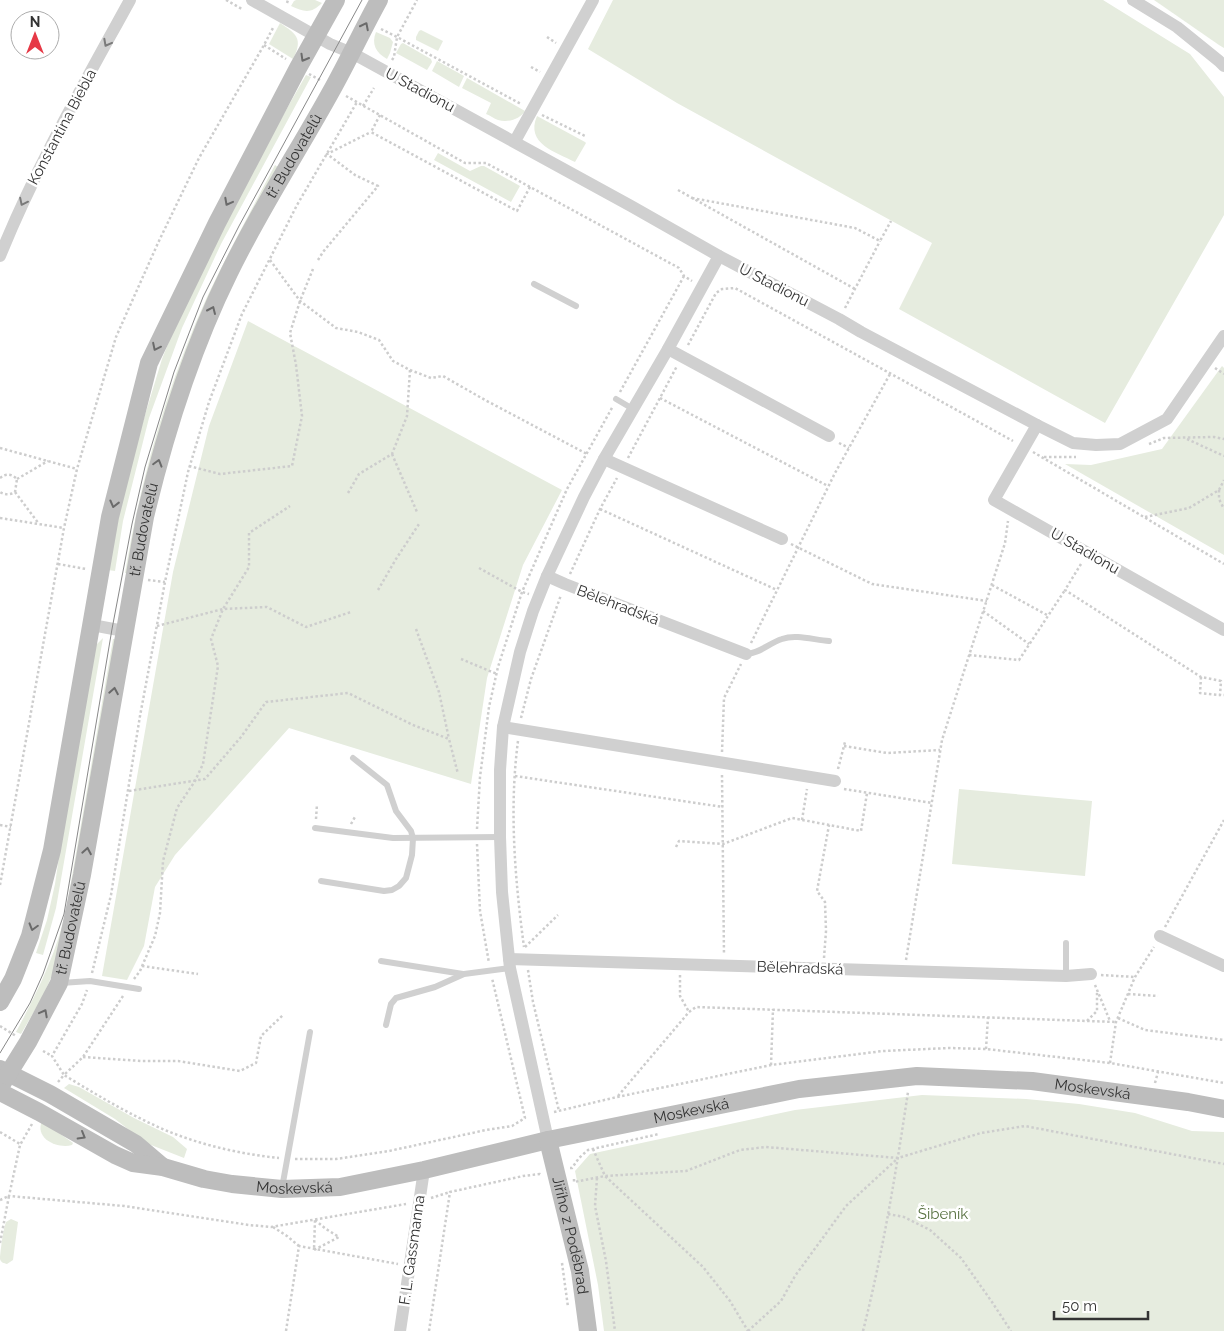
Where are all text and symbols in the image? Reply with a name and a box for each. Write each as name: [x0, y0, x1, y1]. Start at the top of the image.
north arrow: [10, 10, 60, 60]
text: N: [30, 14, 40, 30]
one-way arrow: [359, 22, 369, 31]
one-way arrow: [103, 38, 113, 47]
one-way arrow: [300, 53, 310, 62]
street label: U Stadionu: [382, 64, 458, 116]
street label: Konstantina Biebla: [24, 66, 100, 188]
street label: tř. Budovatelů: [262, 110, 326, 202]
one-way arrow: [224, 196, 234, 205]
one-way arrow: [19, 197, 30, 206]
street label: U Stadionu: [736, 260, 812, 310]
one-way arrow: [205, 306, 216, 315]
one-way arrow: [152, 342, 162, 351]
one-way arrow: [153, 460, 163, 468]
street label: tř. Budovatelů: [126, 481, 162, 578]
one-way arrow: [109, 499, 120, 508]
street label: U Stadionu: [1047, 524, 1123, 578]
street label: Bělehradská: [574, 581, 662, 629]
one-way arrow: [109, 687, 119, 696]
one-way arrow: [81, 847, 91, 856]
street label: tř. Budovatelů: [52, 879, 89, 976]
one-way arrow: [28, 922, 38, 930]
street label: Bělehradská: [756, 957, 844, 979]
one-way arrow: [38, 1009, 48, 1018]
street label: Moskevská: [1054, 1075, 1132, 1103]
street label: Moskevská: [652, 1094, 731, 1127]
one-way arrow: [76, 1130, 85, 1140]
street label: Jiřího z Poděbrad: [548, 1175, 592, 1295]
street label: Moskevská: [255, 1177, 333, 1198]
street label: F. L. Gassmanna: [395, 1194, 429, 1306]
park label: Šibeník: [918, 1204, 968, 1223]
scale bar: [1054, 1288, 1148, 1320]
text: 50 m: [1062, 1297, 1097, 1315]

